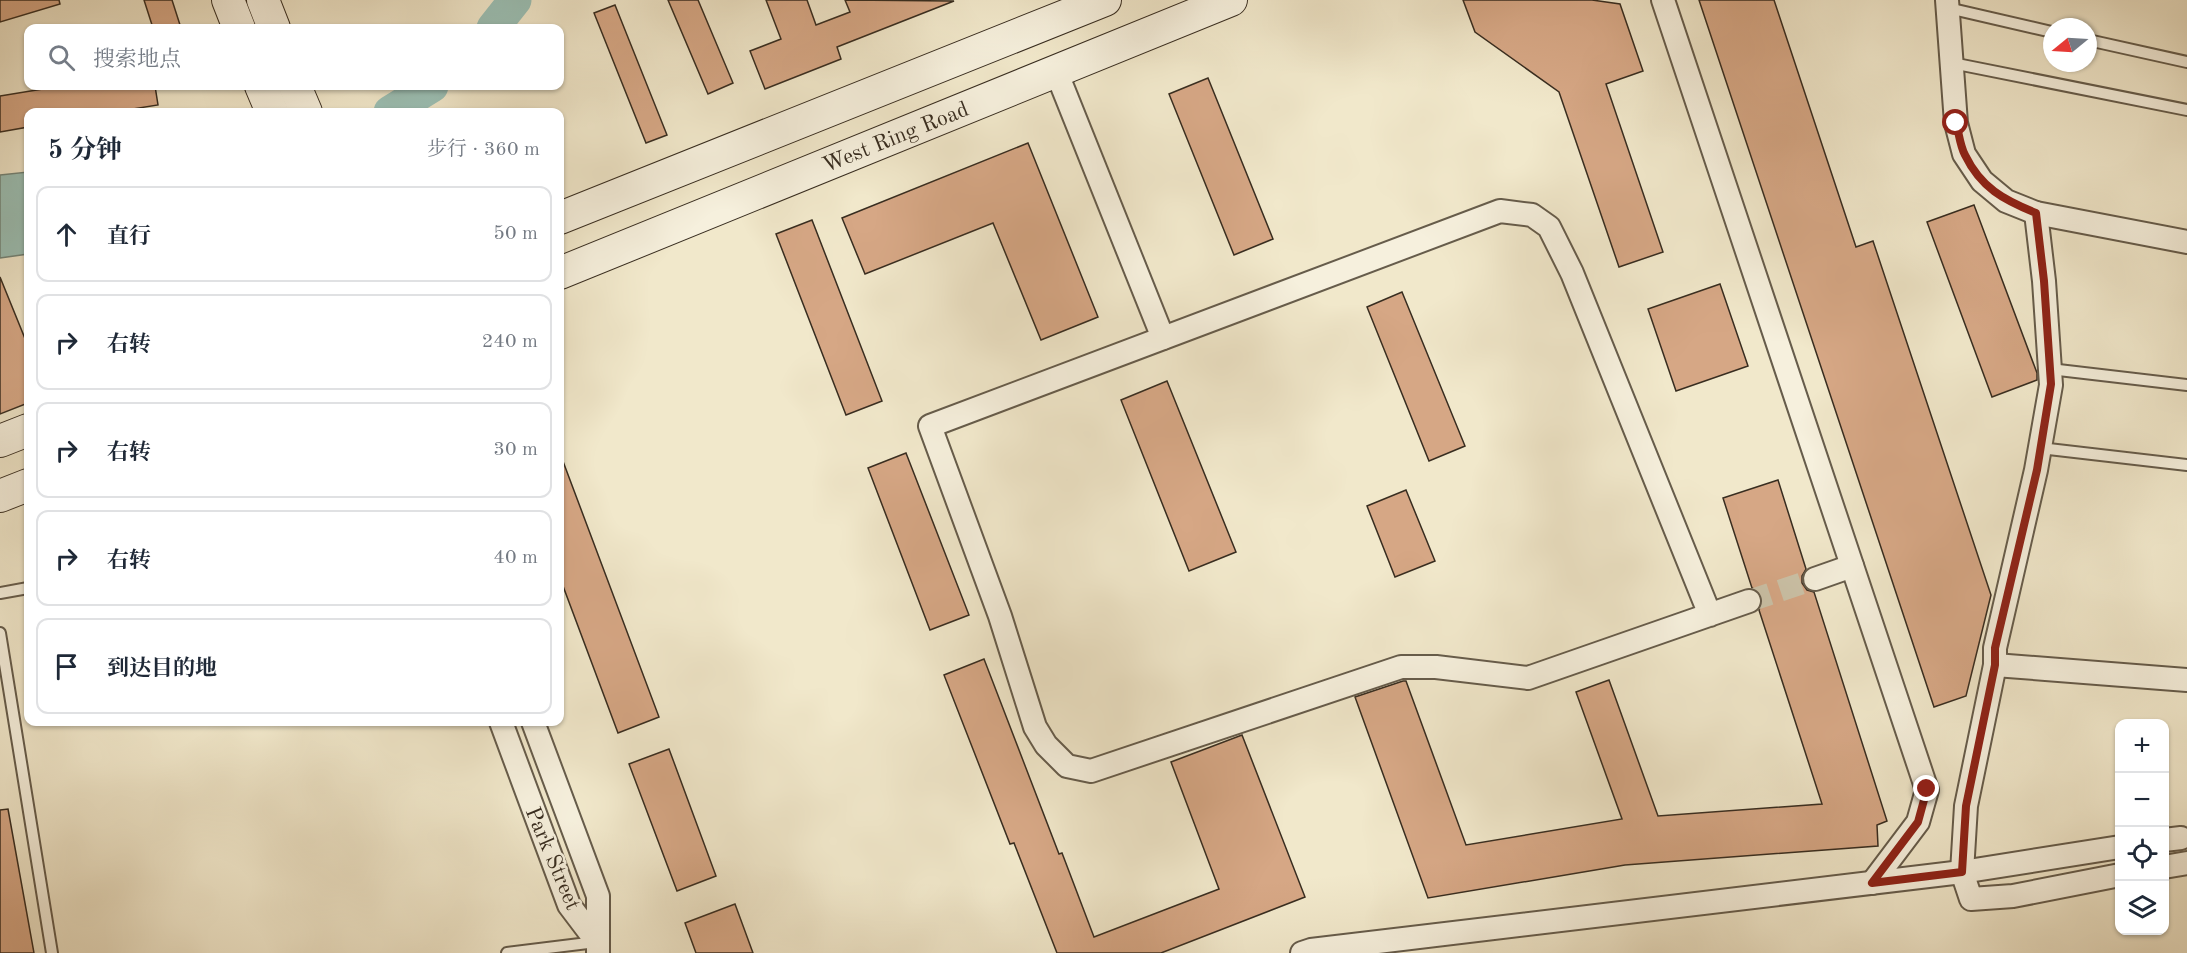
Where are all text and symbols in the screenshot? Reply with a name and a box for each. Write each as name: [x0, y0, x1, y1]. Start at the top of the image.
north arrow: [2043, 18, 2097, 72]
search box: [24, 24, 564, 90]
icon: search: [45, 41, 78, 74]
text: 搜索地点: [93, 49, 181, 71]
street label: West Ring Road: [820, 99, 972, 177]
route start: [1942, 109, 1968, 135]
text: 5 分钟: [48, 138, 122, 164]
text: 步行 · 360 m: [427, 140, 540, 160]
icon: ahead: [50, 218, 83, 251]
text: 50 m: [493, 224, 538, 244]
text: 直行: [107, 226, 151, 248]
icon: right: [50, 326, 83, 359]
text: 240 m: [482, 332, 538, 352]
text: 右转: [107, 334, 151, 356]
icon: right: [50, 434, 83, 467]
text: 30 m: [493, 440, 538, 460]
text: 右转: [107, 442, 151, 464]
icon: right: [50, 542, 83, 575]
text: 40 m: [493, 548, 538, 568]
text: 右转: [107, 550, 151, 572]
icon: arrive: [50, 650, 83, 683]
text: 到达目的地: [107, 658, 217, 680]
map controls: [2115, 719, 2169, 935]
button: +: [2115, 719, 2169, 773]
button: −: [2115, 773, 2169, 827]
route end: [1913, 775, 1939, 801]
street label: Park Street: [521, 804, 584, 914]
button: locate: [2115, 827, 2169, 881]
button: layers: [2115, 881, 2169, 935]

